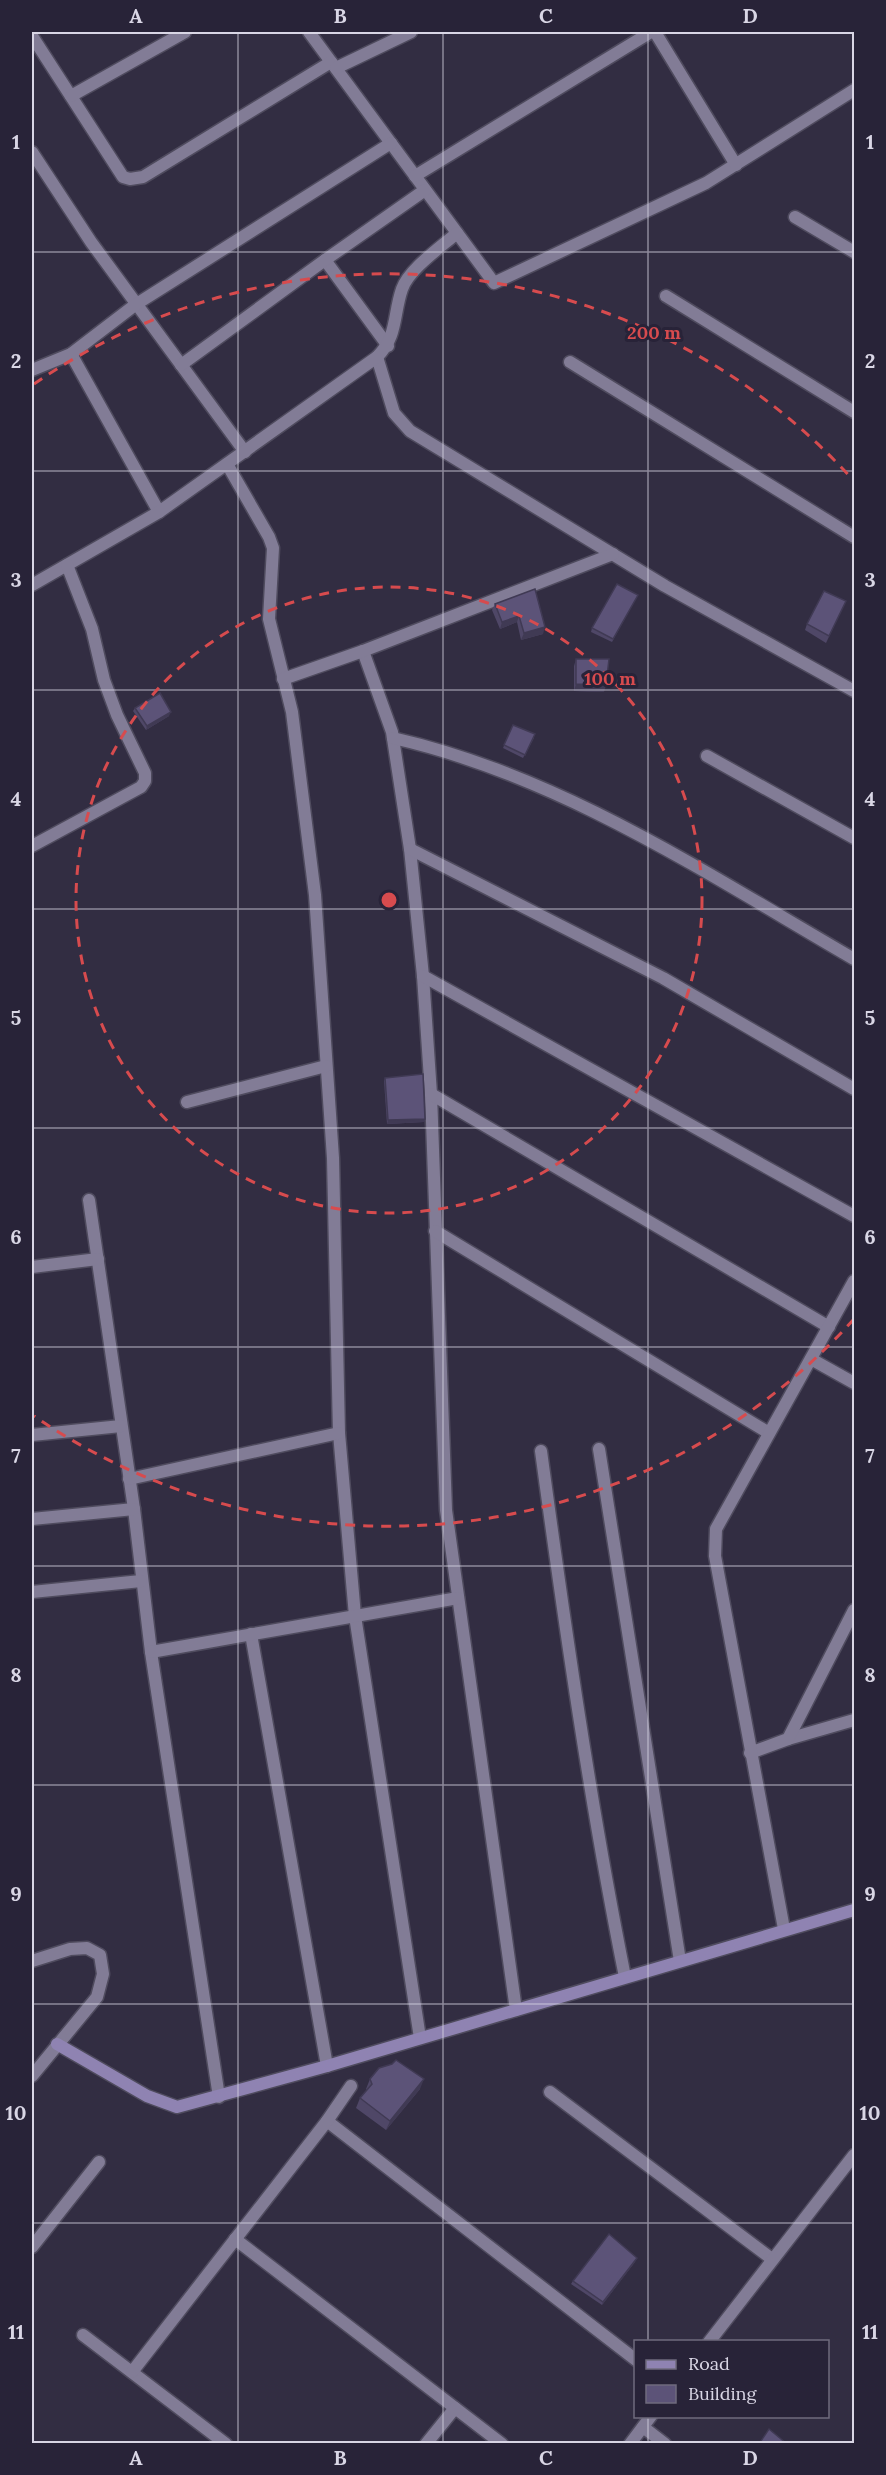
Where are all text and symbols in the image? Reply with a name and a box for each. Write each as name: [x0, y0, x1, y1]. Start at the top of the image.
text: A: [129, 3, 143, 28]
text: B: [333, 3, 347, 28]
text: C: [539, 3, 553, 28]
text: D: [742, 3, 758, 28]
text: 1: [12, 129, 20, 154]
text: 1: [866, 129, 874, 154]
text: 200 m: [627, 321, 681, 344]
text: 2: [11, 348, 21, 373]
text: 2: [865, 348, 875, 373]
text: 3: [10, 567, 22, 592]
text: 3: [864, 567, 876, 592]
text: 100 m: [584, 667, 636, 690]
text: 4: [11, 786, 22, 811]
text: 4: [865, 786, 876, 811]
centre of rings: [379, 890, 399, 910]
text: 5: [11, 1005, 22, 1030]
text: 5: [865, 1005, 876, 1030]
text: 6: [10, 1224, 22, 1249]
text: 6: [864, 1224, 876, 1249]
text: 7: [11, 1443, 21, 1468]
text: 7: [865, 1443, 875, 1468]
text: 8: [10, 1662, 22, 1687]
text: 8: [864, 1662, 876, 1687]
text: 9: [10, 1881, 22, 1906]
text: 9: [864, 1881, 876, 1906]
text: 10: [6, 2100, 26, 2125]
text: 10: [860, 2100, 880, 2125]
text: 11: [8, 2319, 24, 2344]
text: 11: [862, 2319, 878, 2344]
legend: [634, 2340, 829, 2418]
text: Road: [688, 2352, 730, 2375]
text: Building: [688, 2382, 758, 2405]
text: A: [129, 2445, 143, 2470]
text: B: [333, 2445, 347, 2470]
text: C: [539, 2445, 553, 2470]
text: D: [742, 2445, 758, 2470]

